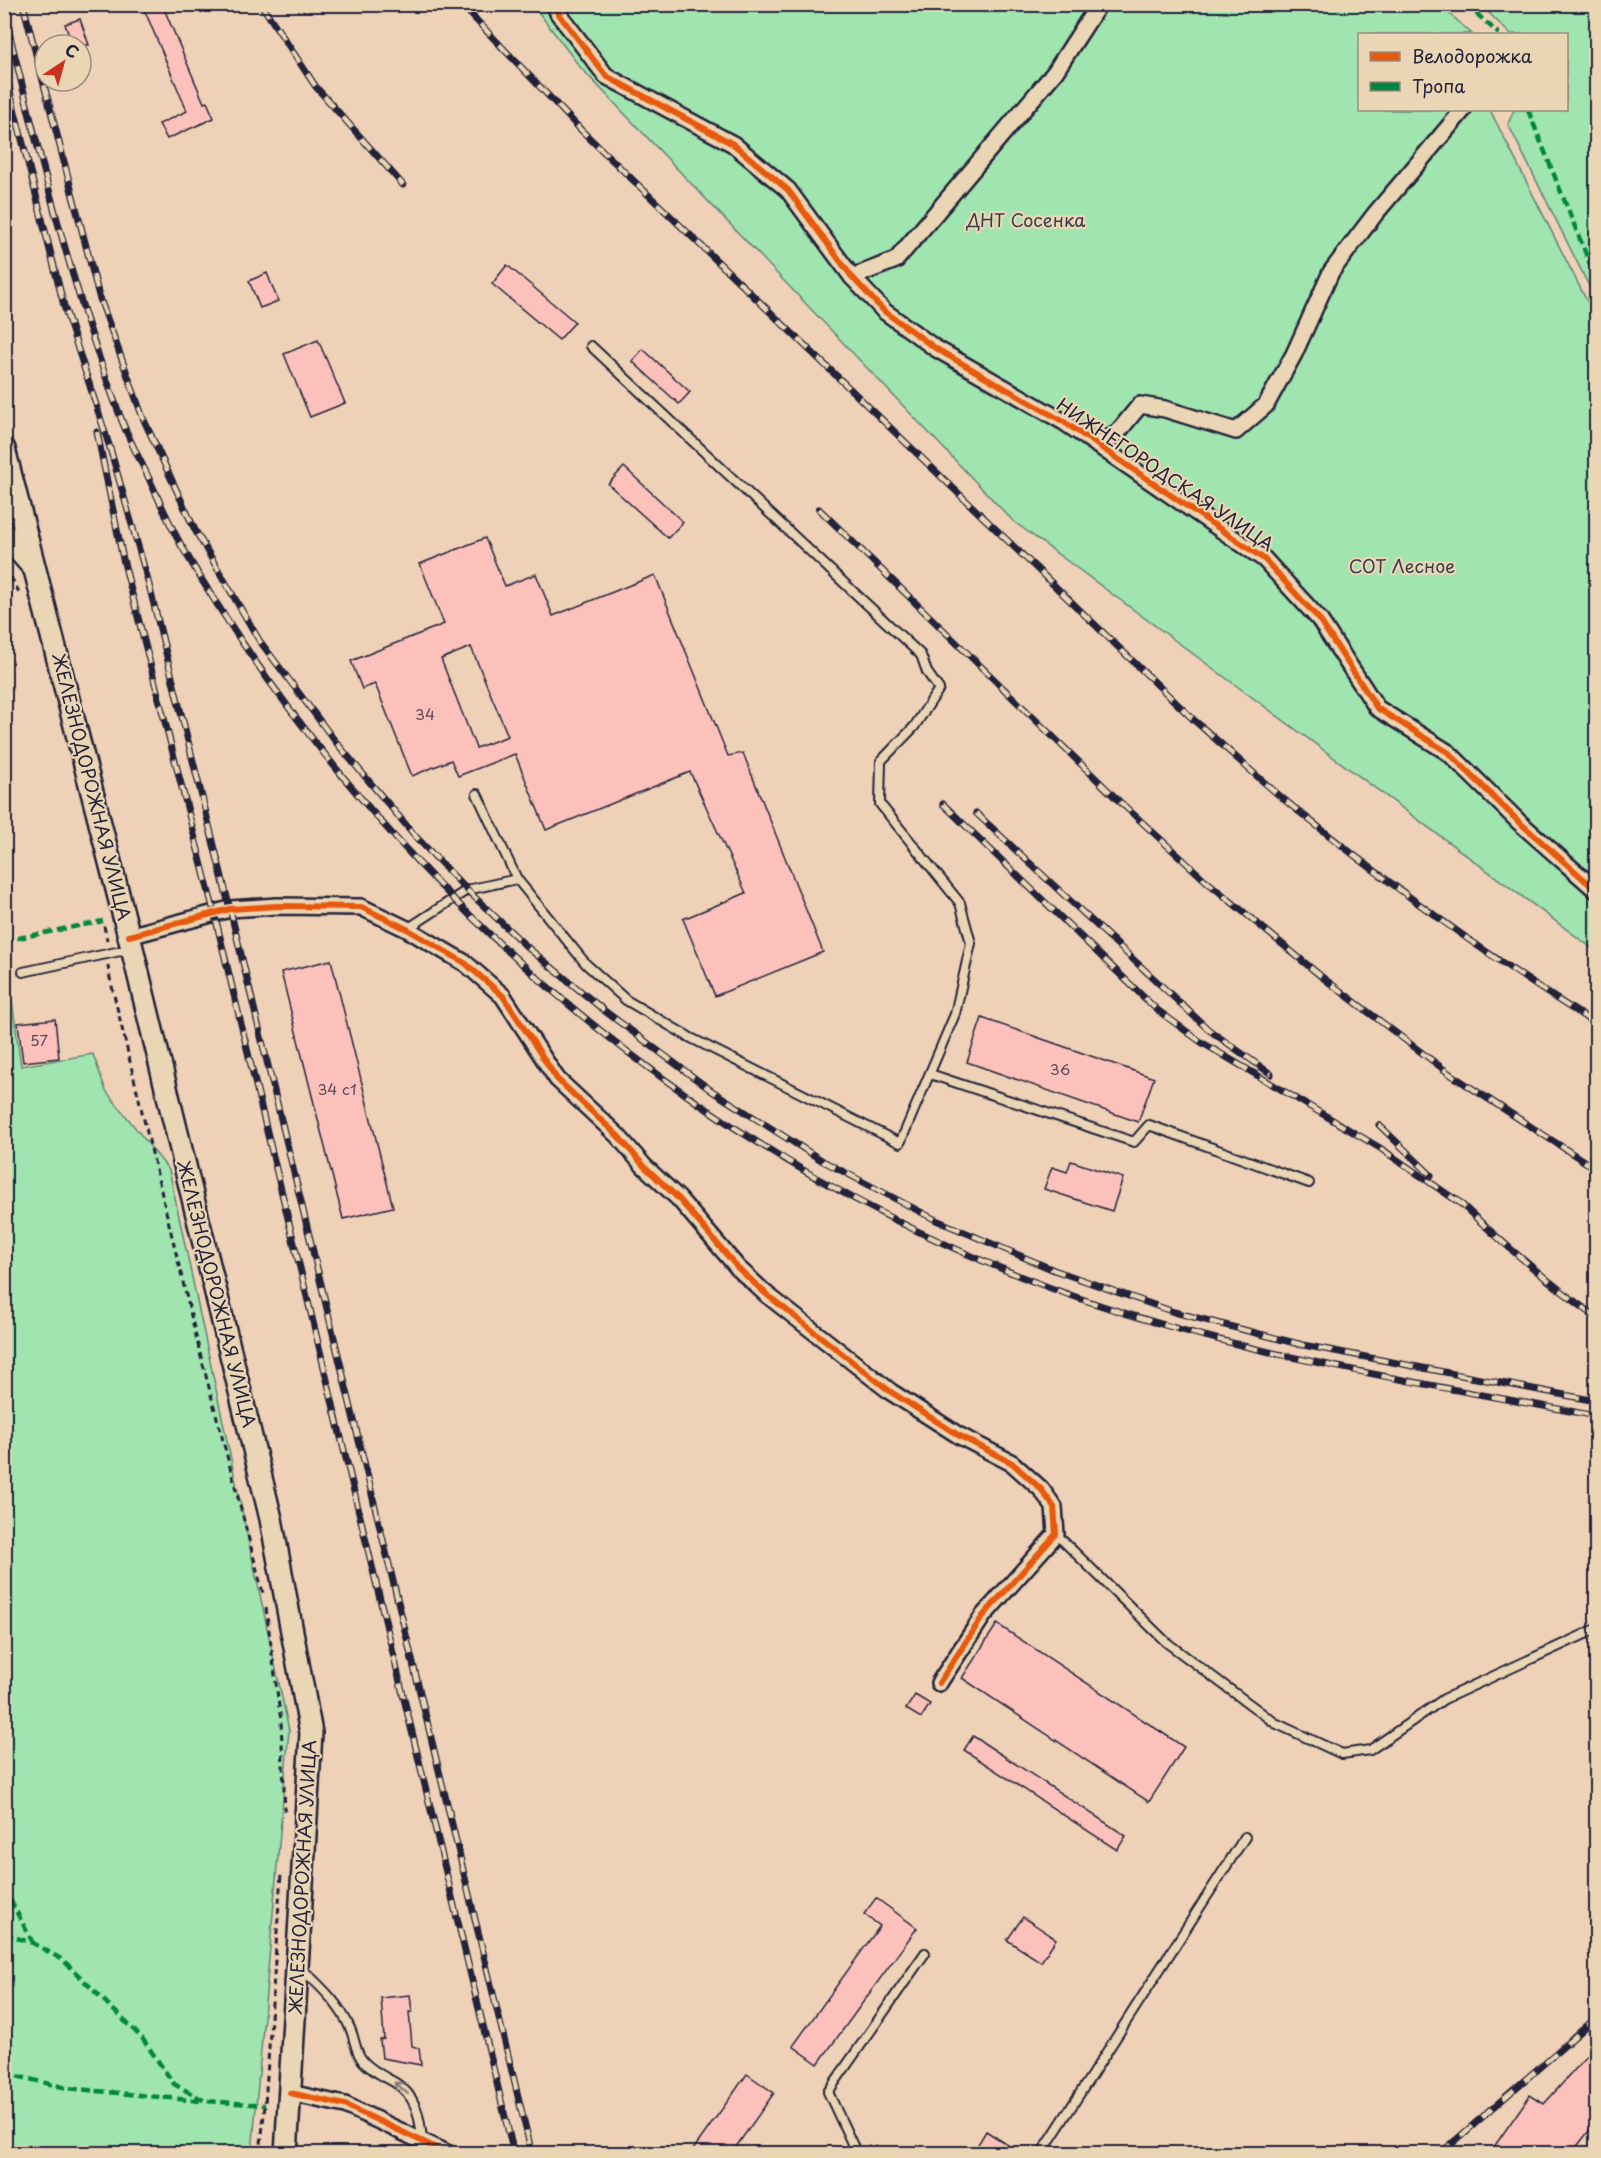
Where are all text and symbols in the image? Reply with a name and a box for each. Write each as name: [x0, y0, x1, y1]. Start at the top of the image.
north arrow: [33, 33, 93, 93]
legend: [1358, 33, 1568, 111]
text: С: [60, 37, 84, 63]
text: Велодорожка: [1412, 42, 1533, 69]
text: Тропа: [1412, 72, 1465, 99]
park label: ДНТ Сосенка: [965, 206, 1086, 233]
street label: НИЖНЕГОРОДСКАЯ УЛИЦА: [1052, 391, 1280, 557]
park label: СОТ Лесное: [1349, 552, 1455, 579]
street label: ЖЕЛЕЗНОДОРОЖНАЯ УЛИЦА: [46, 650, 139, 923]
house number: 34: [415, 702, 435, 725]
house number: 57: [30, 1028, 48, 1051]
house number: 36: [1050, 1057, 1070, 1080]
house number: 34 с1: [317, 1077, 357, 1100]
street label: ЖЕЛЕЗНОДОРОЖНАЯ УЛИЦА: [171, 1157, 264, 1430]
street label: ЖЕЛЕЗНОДОРОЖНАЯ УЛИЦА: [281, 1739, 322, 2015]
one-way arrow: [394, 2082, 410, 2096]

